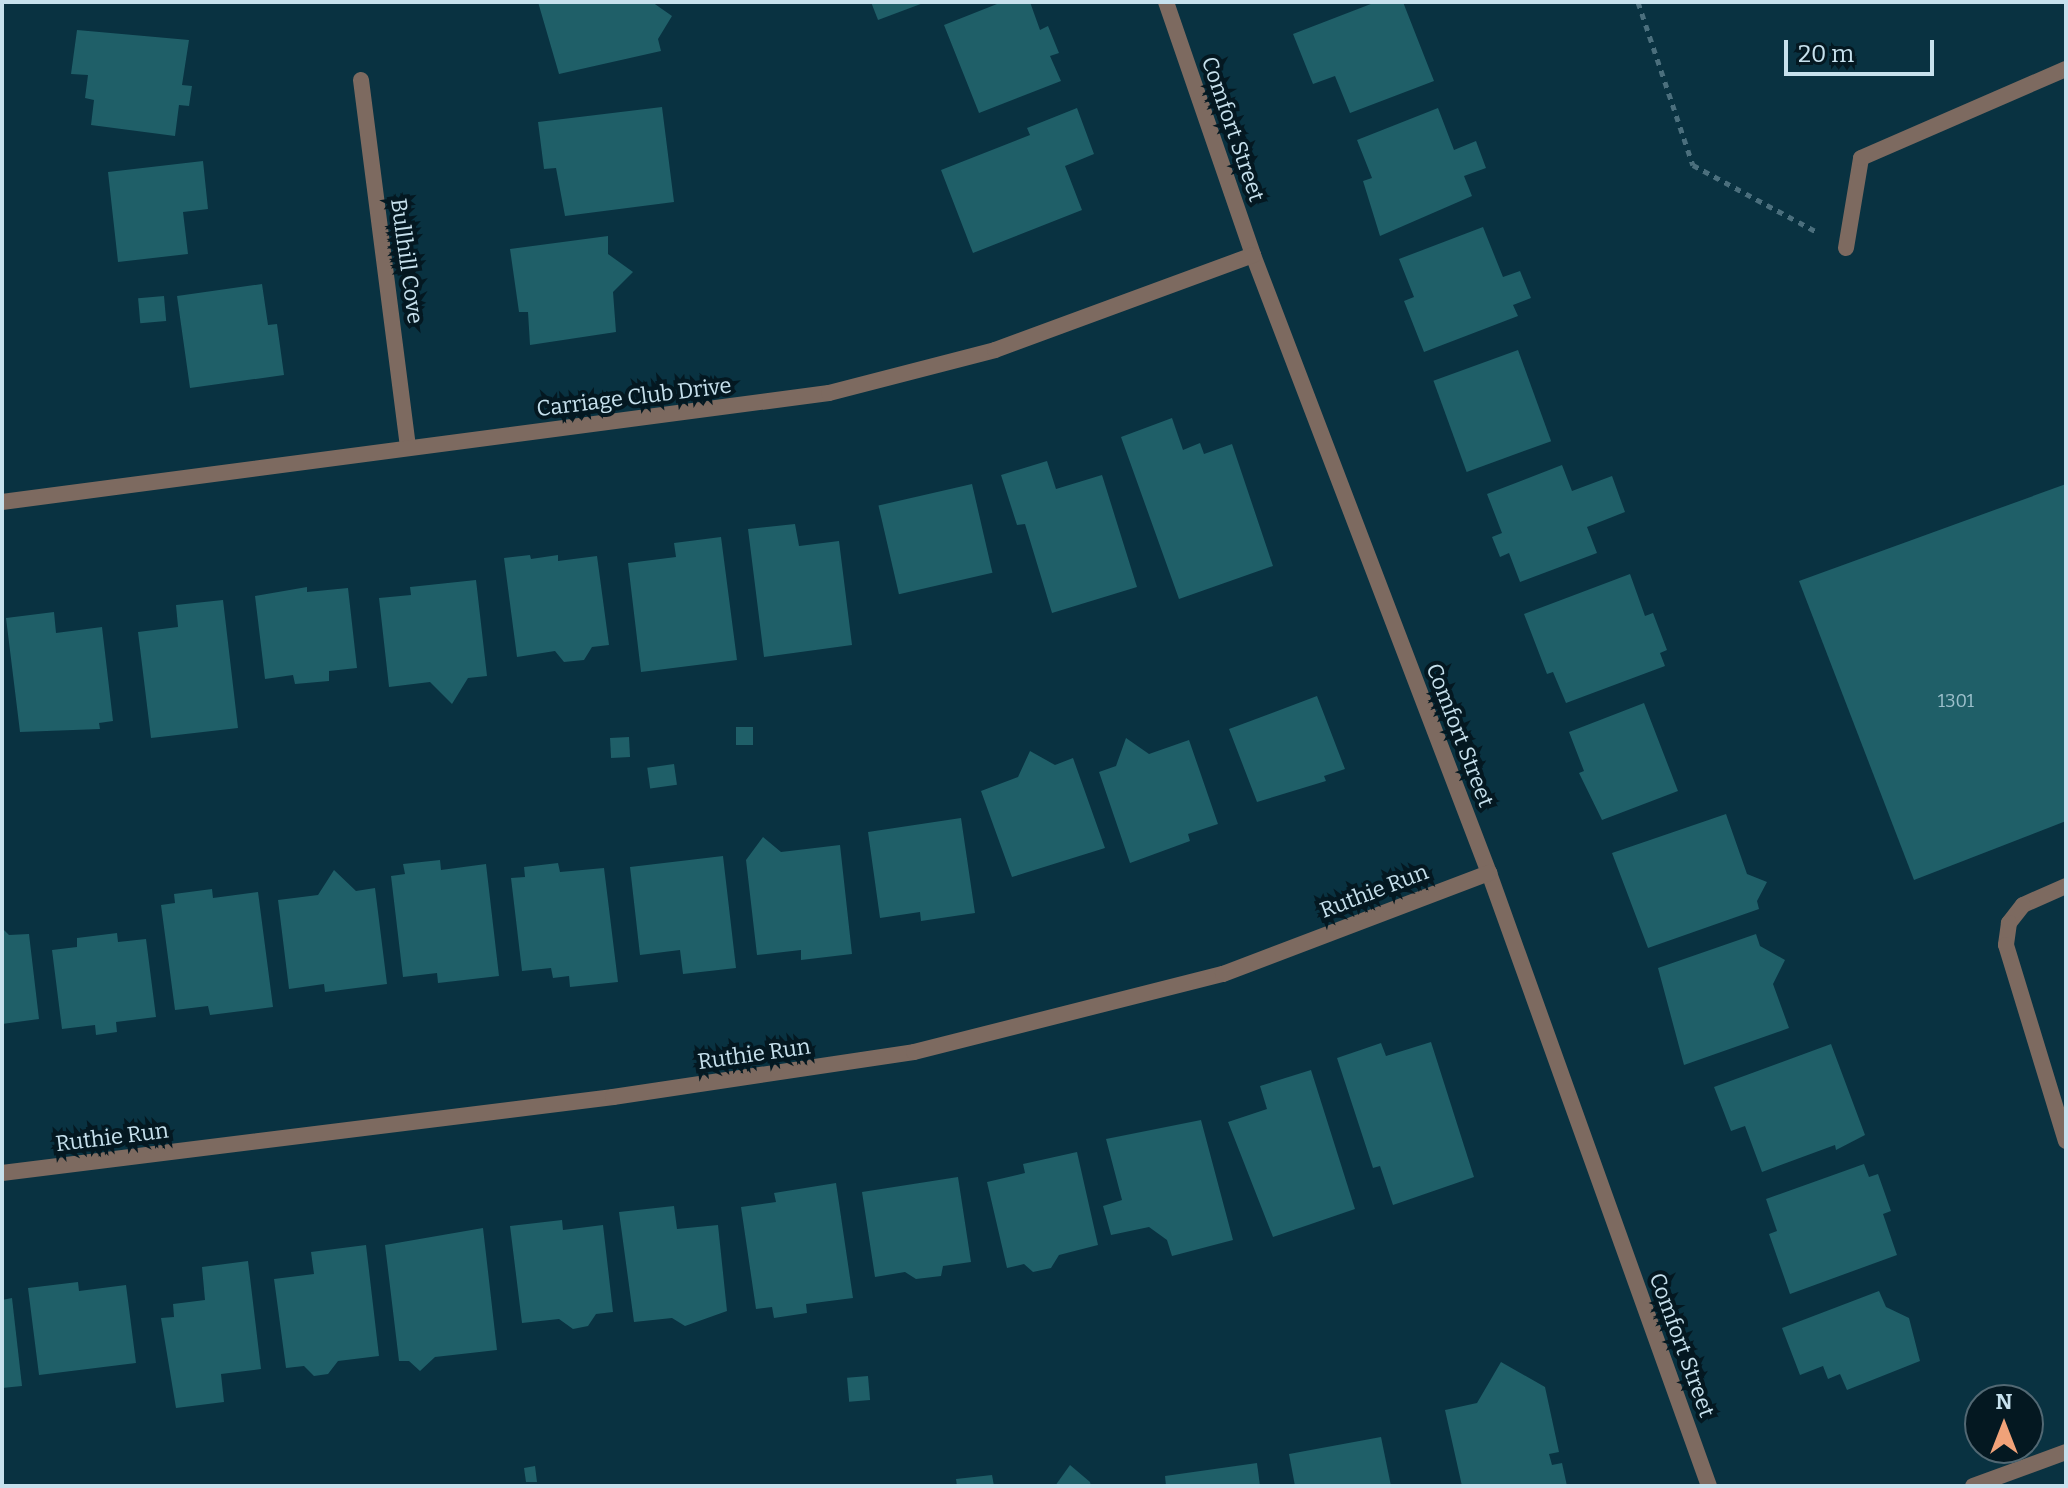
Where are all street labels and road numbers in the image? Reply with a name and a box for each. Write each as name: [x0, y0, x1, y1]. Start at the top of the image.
street label: Comfort Street: [1196, 53, 1270, 205]
street label: Bullhill Cove: [385, 197, 429, 325]
street label: Carriage Club Drive: [535, 372, 733, 422]
street label: Comfort Street: [1421, 660, 1499, 810]
street label: Ruthie Run: [1316, 858, 1432, 924]
street label: Ruthie Run: [696, 1033, 812, 1075]
street label: Ruthie Run: [54, 1117, 170, 1157]
street label: Comfort Street: [1644, 1269, 1720, 1421]

